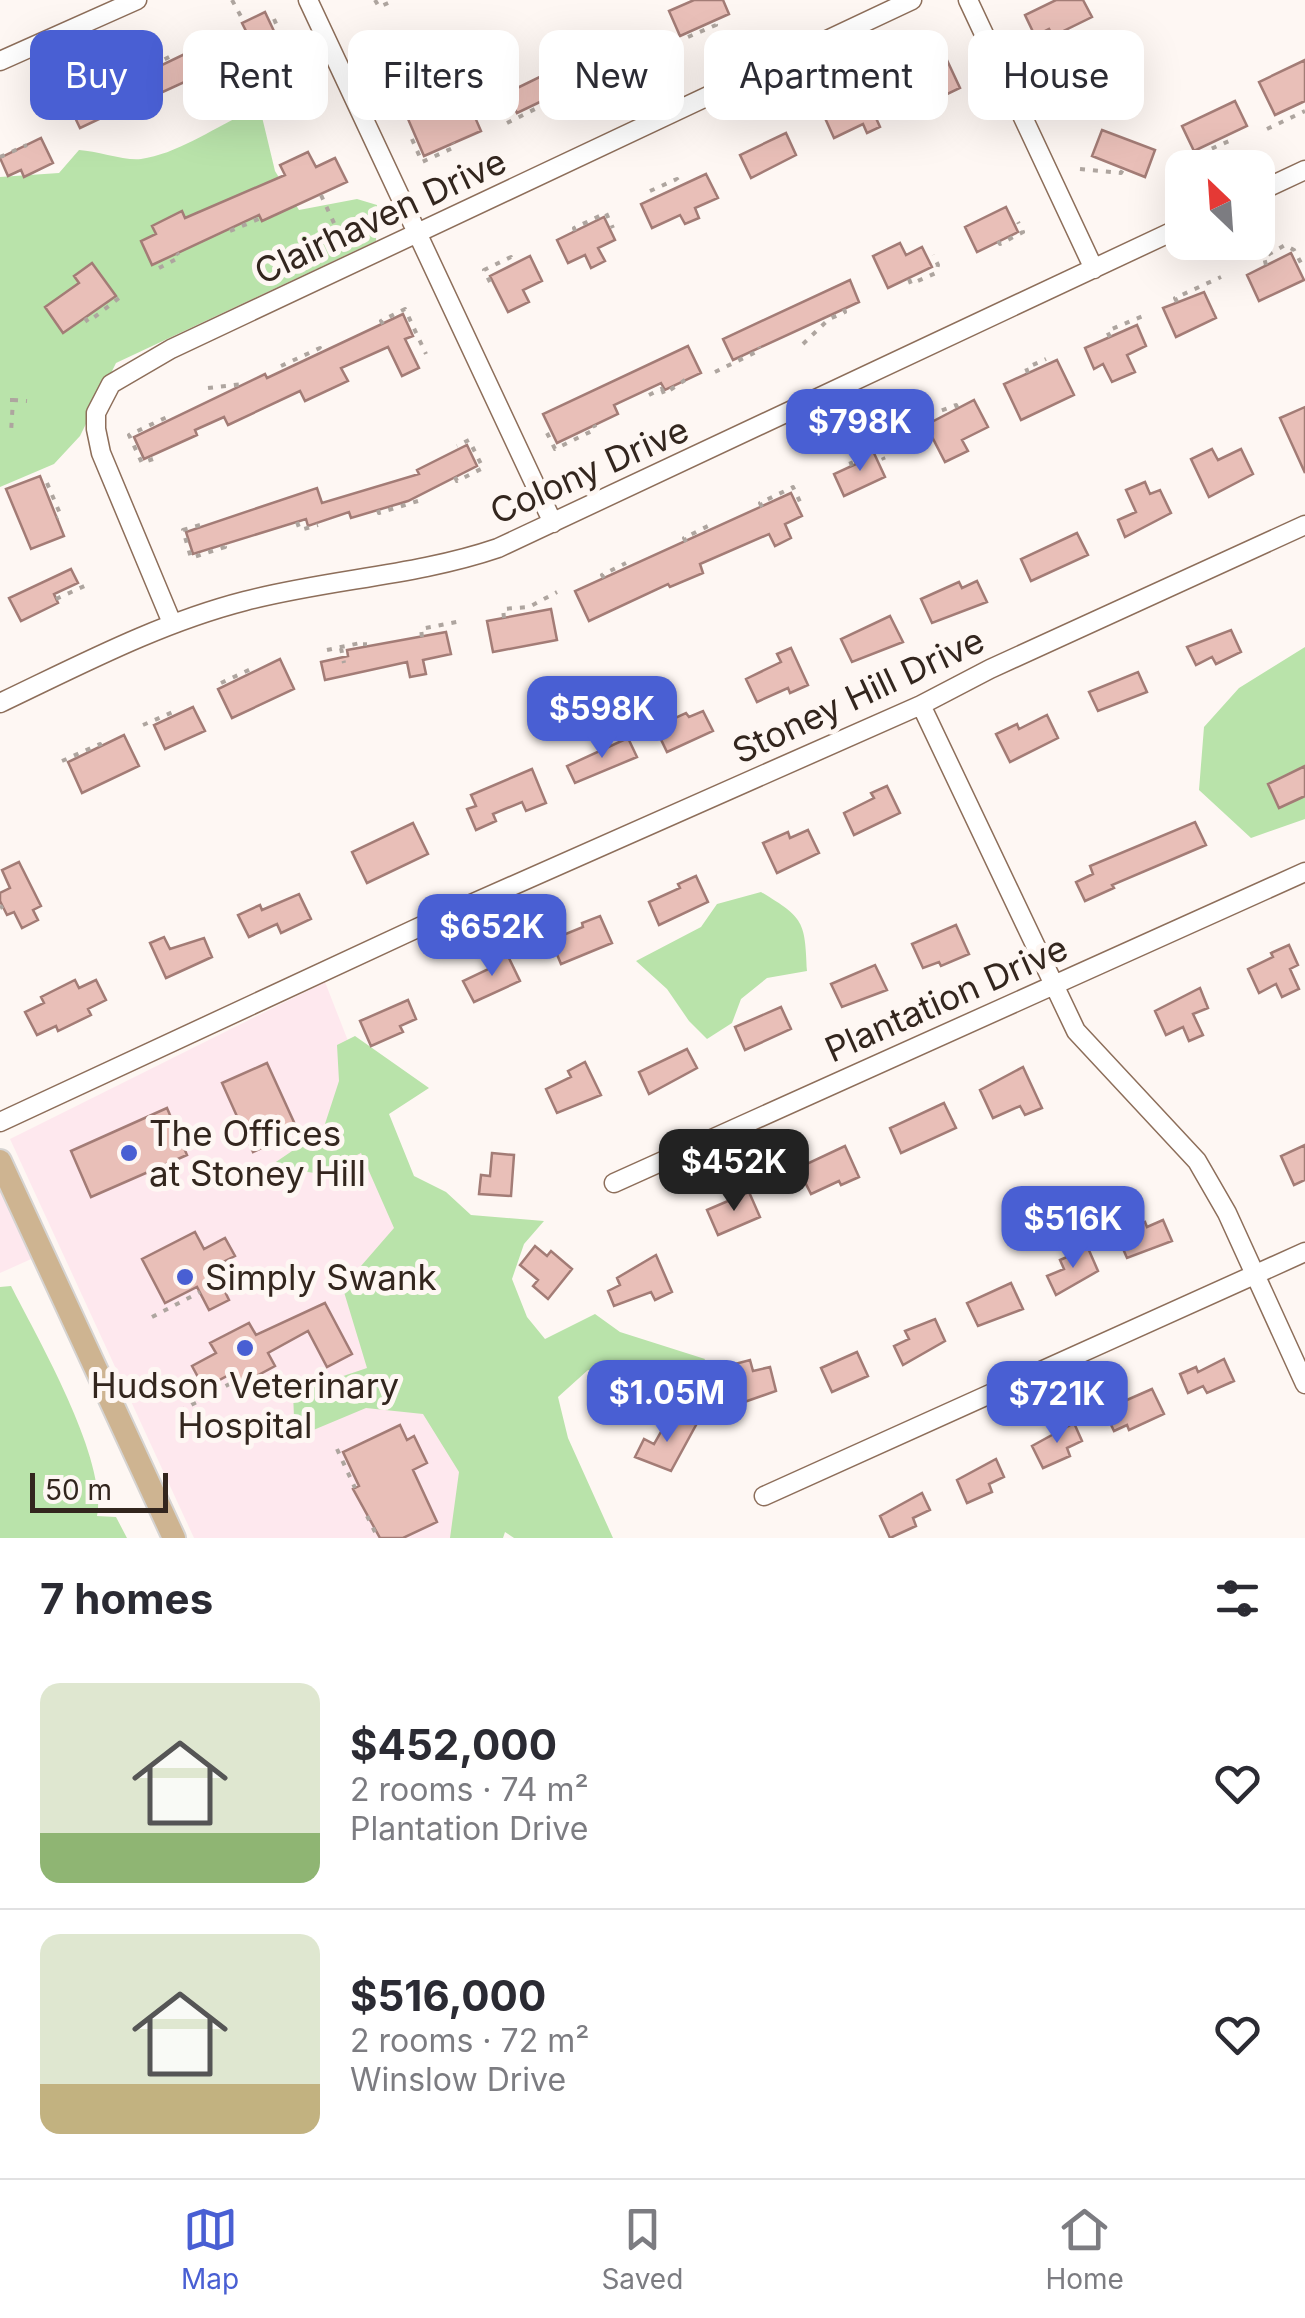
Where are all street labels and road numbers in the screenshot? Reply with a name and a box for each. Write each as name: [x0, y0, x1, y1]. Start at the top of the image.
street label: Clairhaven Drive: [248, 139, 512, 293]
street label: Colony Drive: [483, 408, 695, 532]
street label: Stoney Hill Drive: [726, 618, 990, 772]
street label: Plantation Drive: [818, 926, 1074, 1070]

